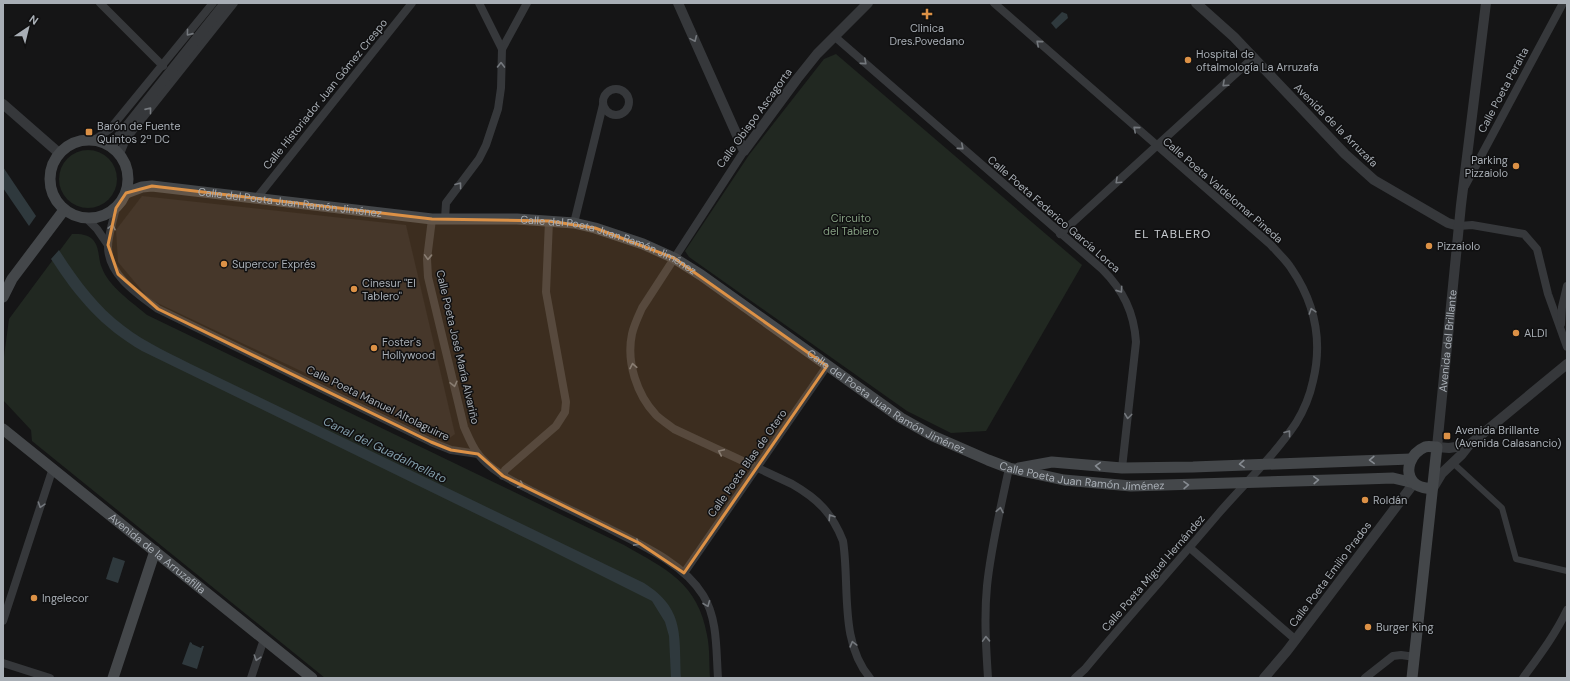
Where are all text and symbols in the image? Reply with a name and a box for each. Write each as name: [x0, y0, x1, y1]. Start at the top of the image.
north arrow: [8, 8, 48, 48]
marker: Clinica Dres.Povedano: [921, 8, 933, 20]
text: N: [26, 12, 41, 28]
street label: Calle Historiador Juan Gómez Crespo: [260, 16, 390, 172]
place label: Clinica Dres.Povedano: [889, 21, 965, 48]
one-way arrow: [186, 29, 193, 36]
one-way arrow: [689, 34, 697, 42]
one-way arrow: [1036, 40, 1044, 47]
street label: Calle Poeta Peralta: [1475, 45, 1531, 135]
place label: Hospital de oftalmología La Arruzafa: [1196, 47, 1319, 74]
marker: Hospital de oftalmología La Arruzafa: [1183, 55, 1193, 65]
one-way arrow: [859, 57, 866, 64]
one-way arrow: [497, 62, 505, 68]
street label: Calle Obispo Ascagorta: [713, 65, 795, 171]
one-way arrow: [1222, 79, 1229, 86]
street label: Avenida de la Arruzafa: [1291, 80, 1381, 170]
one-way arrow: [144, 108, 151, 115]
place label: Barón de Fuente Quintos 2ª DC: [97, 119, 180, 146]
one-way arrow: [1134, 126, 1141, 133]
marker: Barón de Fuente Quintos 2ª DC: [84, 127, 94, 137]
street label: Calle Poeta Valdelomar Pineda: [1160, 134, 1286, 246]
one-way arrow: [957, 143, 964, 150]
street label: Calle Poeta Federico García Lorca: [985, 152, 1123, 276]
place label: Parking Pizzaiolo: [1465, 153, 1508, 180]
marker: Parking Pizzaiolo: [1511, 161, 1521, 171]
one-way arrow: [1115, 176, 1123, 183]
one-way arrow: [455, 182, 462, 189]
street label: Calle del Poeta Juan Ramón Jiménez: [197, 184, 383, 220]
park label: Circuito del Tablero: [823, 211, 879, 238]
street label: Calle del Poeta Juan Ramón Jiménez: [520, 212, 699, 277]
one-way arrow: [107, 224, 115, 230]
district label: EL TABLERO: [1135, 226, 1211, 242]
place label: Pizzaiolo: [1437, 239, 1480, 253]
marker: Pizzaiolo: [1424, 241, 1434, 251]
one-way arrow: [424, 254, 432, 260]
place label: Supercor Exprés: [232, 257, 316, 271]
marker: Supercor Exprés: [219, 259, 229, 269]
street label: Calle Poeta José María Alvariño: [433, 268, 483, 426]
place label: Cinesur "El Tablero": [362, 276, 416, 303]
marker: Cinesur "El Tablero": [349, 284, 359, 294]
one-way arrow: [1115, 286, 1122, 293]
street label: Avenida del Brillante: [1435, 289, 1460, 393]
one-way arrow: [1308, 307, 1317, 314]
place label: ALDI: [1524, 326, 1547, 340]
marker: ALDI: [1511, 328, 1521, 338]
place label: Foster's Hollywood: [382, 335, 435, 362]
marker: Foster's Hollywood: [369, 343, 379, 353]
street label: Calle del Poeta Juan Ramón Jiménez: [804, 346, 968, 456]
street label: Calle Poeta Manuel Altolaguirre: [304, 362, 452, 444]
one-way arrow: [629, 363, 637, 370]
one-way arrow: [449, 381, 458, 388]
street label: Calle Poeta Blas de Otero: [704, 406, 790, 520]
water label: Canal del Guadalmellato: [321, 413, 449, 487]
one-way arrow: [1124, 413, 1133, 419]
place label: Avenida Brillante (Avenida Calasancio): [1455, 423, 1561, 450]
one-way arrow: [1283, 431, 1290, 438]
marker: Avenida Brillante (Avenida Calasancio): [1442, 431, 1452, 441]
one-way arrow: [718, 449, 726, 457]
one-way arrow: [1369, 456, 1375, 464]
street label: Calle Poeta Juan Ramón Jiménez: [997, 458, 1165, 493]
one-way arrow: [1239, 460, 1245, 469]
one-way arrow: [1095, 462, 1101, 471]
one-way arrow: [1313, 476, 1319, 485]
one-way arrow: [516, 480, 524, 488]
one-way arrow: [1183, 480, 1189, 489]
place label: Roldán: [1373, 493, 1407, 507]
marker: Roldán: [1360, 495, 1370, 505]
one-way arrow: [37, 501, 46, 508]
one-way arrow: [995, 507, 1003, 513]
street label: Avenida de la Arruzafilla: [106, 510, 209, 597]
street label: Calle Poeta Miguel Hernández: [1098, 512, 1208, 634]
one-way arrow: [829, 514, 836, 521]
street label: Calle Poeta Emilio Prados: [1286, 519, 1374, 629]
one-way arrow: [633, 538, 640, 545]
place label: Ingelecor: [42, 591, 89, 605]
marker: Ingelecor: [29, 593, 39, 603]
one-way arrow: [702, 600, 710, 608]
place label: Burger King: [1376, 620, 1434, 634]
marker: Burger King: [1363, 622, 1373, 632]
one-way arrow: [981, 636, 990, 642]
one-way arrow: [849, 640, 857, 647]
one-way arrow: [254, 655, 262, 662]

